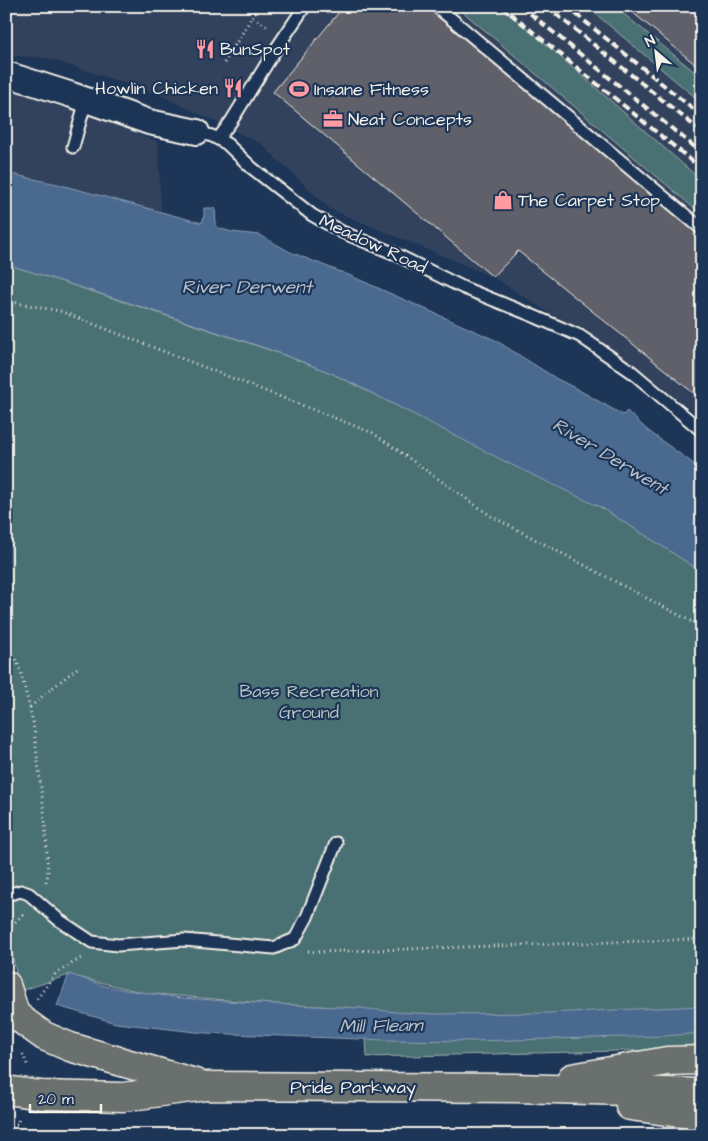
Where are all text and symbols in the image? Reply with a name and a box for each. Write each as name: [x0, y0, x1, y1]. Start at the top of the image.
north arrow: [630, 28, 680, 78]
text: N: [642, 30, 659, 52]
place label: BunSpot: [220, 37, 291, 62]
restaurant icon: BunSpot: [194, 38, 216, 60]
place label: Howlin Chicken: [95, 76, 218, 101]
restaurant icon: Howlin Chicken: [222, 77, 244, 99]
place label: Insane Fitness: [314, 77, 429, 102]
sports icon: Insane Fitness: [288, 78, 310, 100]
place label: Neat Concepts: [348, 107, 472, 132]
office icon: Neat Concepts: [322, 108, 344, 130]
place label: The Carpet Stop: [518, 188, 660, 213]
shop icon: The Carpet Stop: [492, 189, 514, 211]
street label: Meadow Road: [315, 208, 431, 280]
water label: River Derwent: [182, 274, 315, 301]
water label: River Derwent: [547, 412, 675, 503]
park label: Bass Recreation Ground: [239, 679, 379, 725]
water label: Mill Fleam: [339, 1012, 425, 1040]
street label: Pride Parkway: [290, 1075, 416, 1101]
scale bar: [30, 1081, 101, 1113]
text: 20 m: [38, 1089, 74, 1110]

